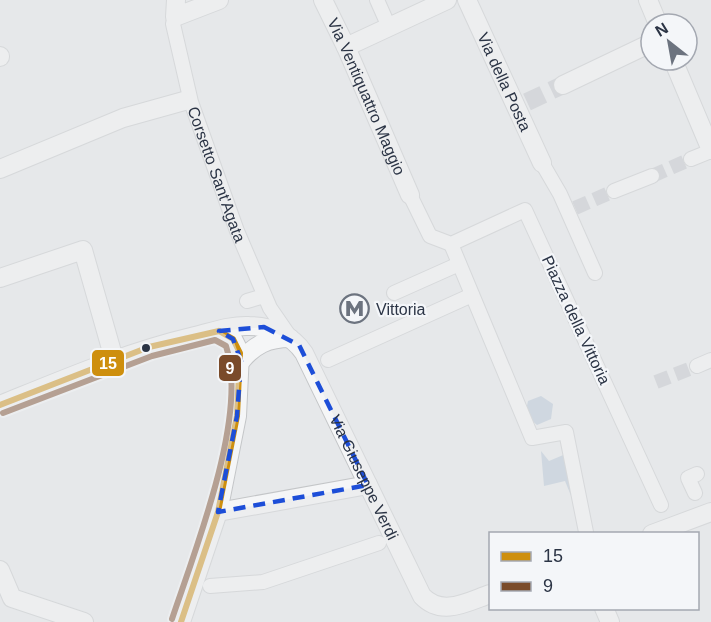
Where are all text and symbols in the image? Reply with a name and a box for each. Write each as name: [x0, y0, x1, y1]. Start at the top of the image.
north arrow: [639, 12, 699, 72]
street label: Via Ventiquattro Maggio: [325, 15, 409, 178]
text: N: [652, 19, 671, 40]
street label: Via della Posta: [475, 30, 535, 134]
street label: Corsetto Sant'Agata: [185, 104, 249, 245]
street label: Piazza della Vittoria: [539, 253, 613, 387]
metro station icon: Vittoria: [339, 293, 371, 325]
place label: Vittoria: [376, 301, 426, 318]
unlabelled marker: [140, 342, 152, 354]
line badge: 15: [91, 349, 125, 377]
line badge: 9: [218, 354, 242, 382]
text: 15: [99, 355, 117, 372]
text: 9: [226, 360, 235, 377]
street label: Via Giuseppe Verdi: [327, 412, 402, 542]
legend: [489, 532, 699, 610]
text: 15: [543, 546, 563, 566]
text: 9: [543, 576, 553, 596]

